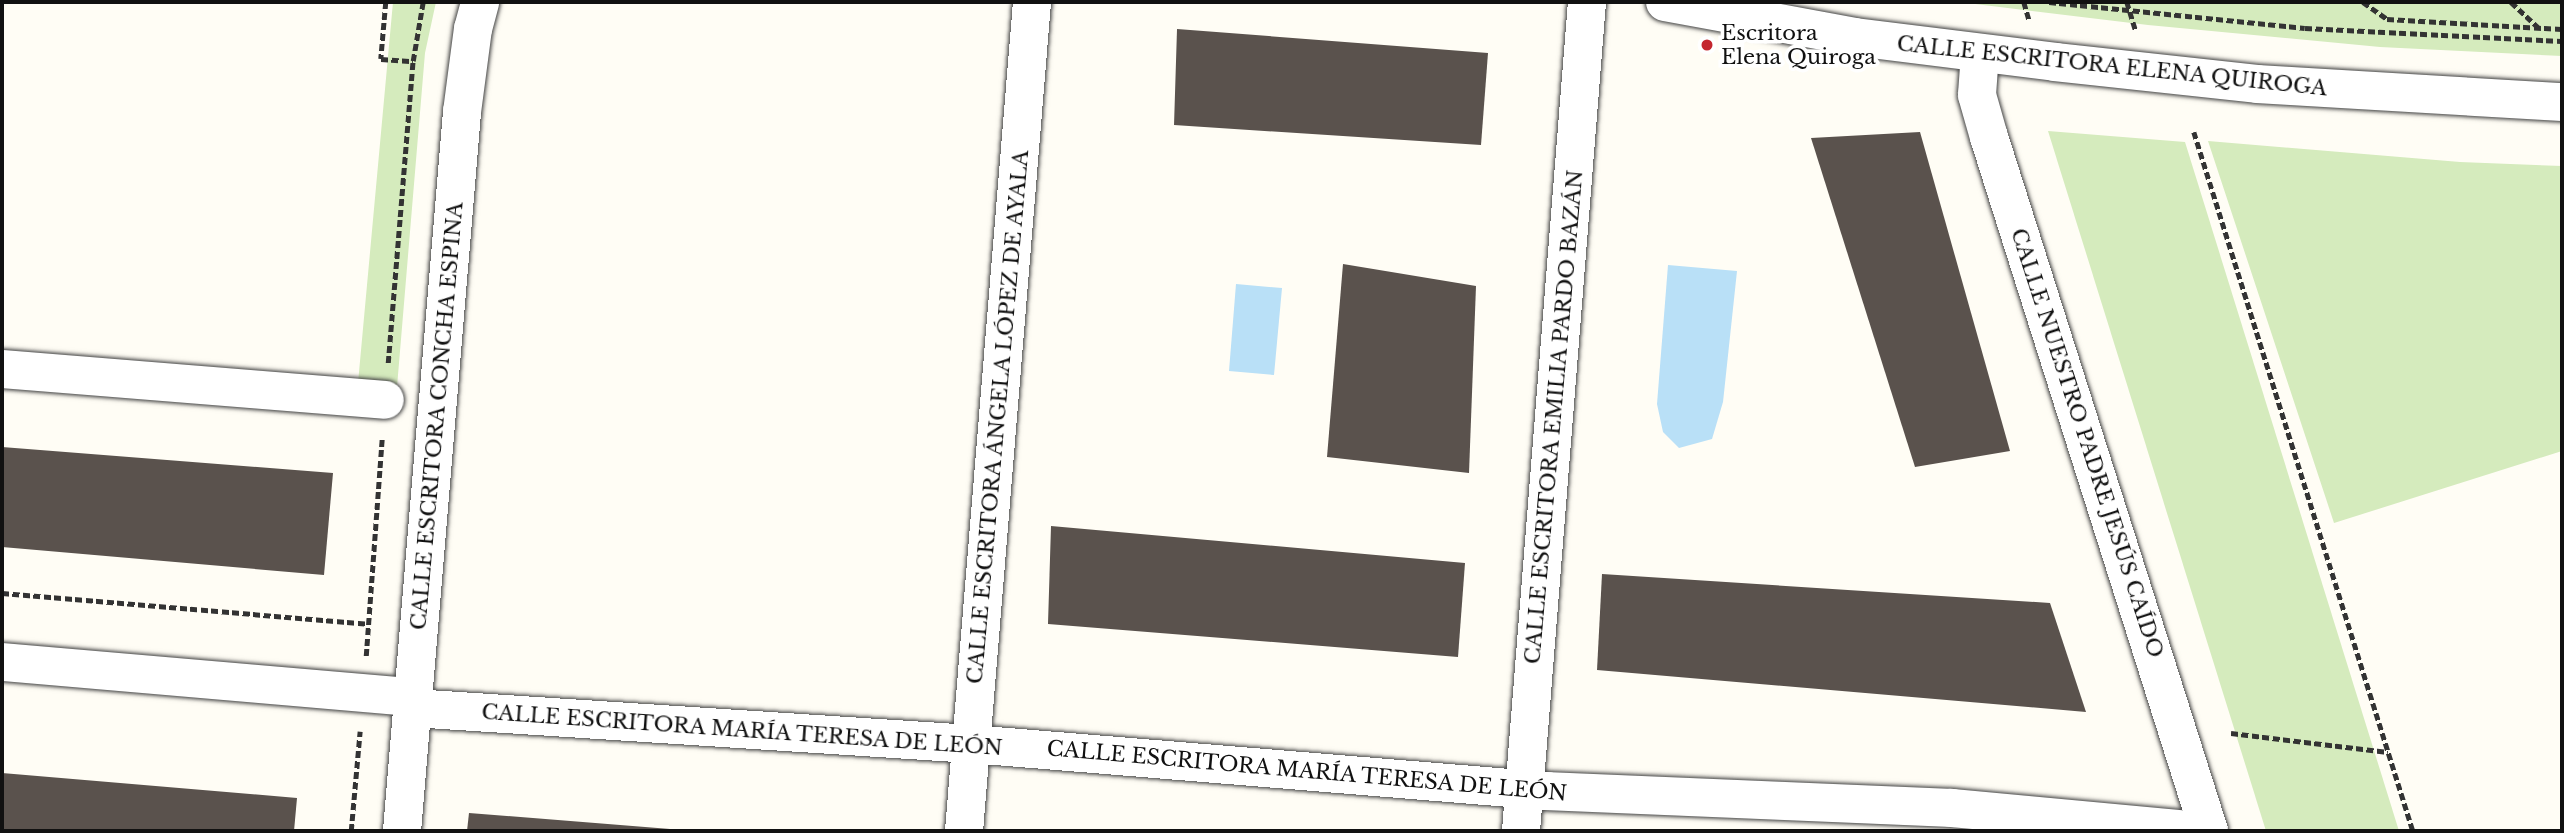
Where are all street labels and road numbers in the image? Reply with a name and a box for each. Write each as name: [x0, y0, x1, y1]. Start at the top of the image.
street label: CALLE ESCRITORA ELENA QUIROGA: [1895, 31, 2329, 101]
street label: CALLE ESCRITORA ÁNGELA LÓPEZ DE AYALA: [962, 147, 1034, 687]
street label: CALLE ESCRITORA EMILIA PARDO BAZÁN: [1520, 168, 1588, 666]
street label: CALLE ESCRITORA CONCHA ESPINA: [406, 200, 468, 632]
street label: CALLE NUESTRO PADRE JESÚS CAÍDO: [2006, 225, 2168, 661]
street label: CALLE ESCRITORA MARÍA TERESA DE LEÓN: [479, 699, 1005, 761]
street label: CALLE ESCRITORA MARÍA TERESA DE LEÓN: [1044, 736, 1570, 806]

